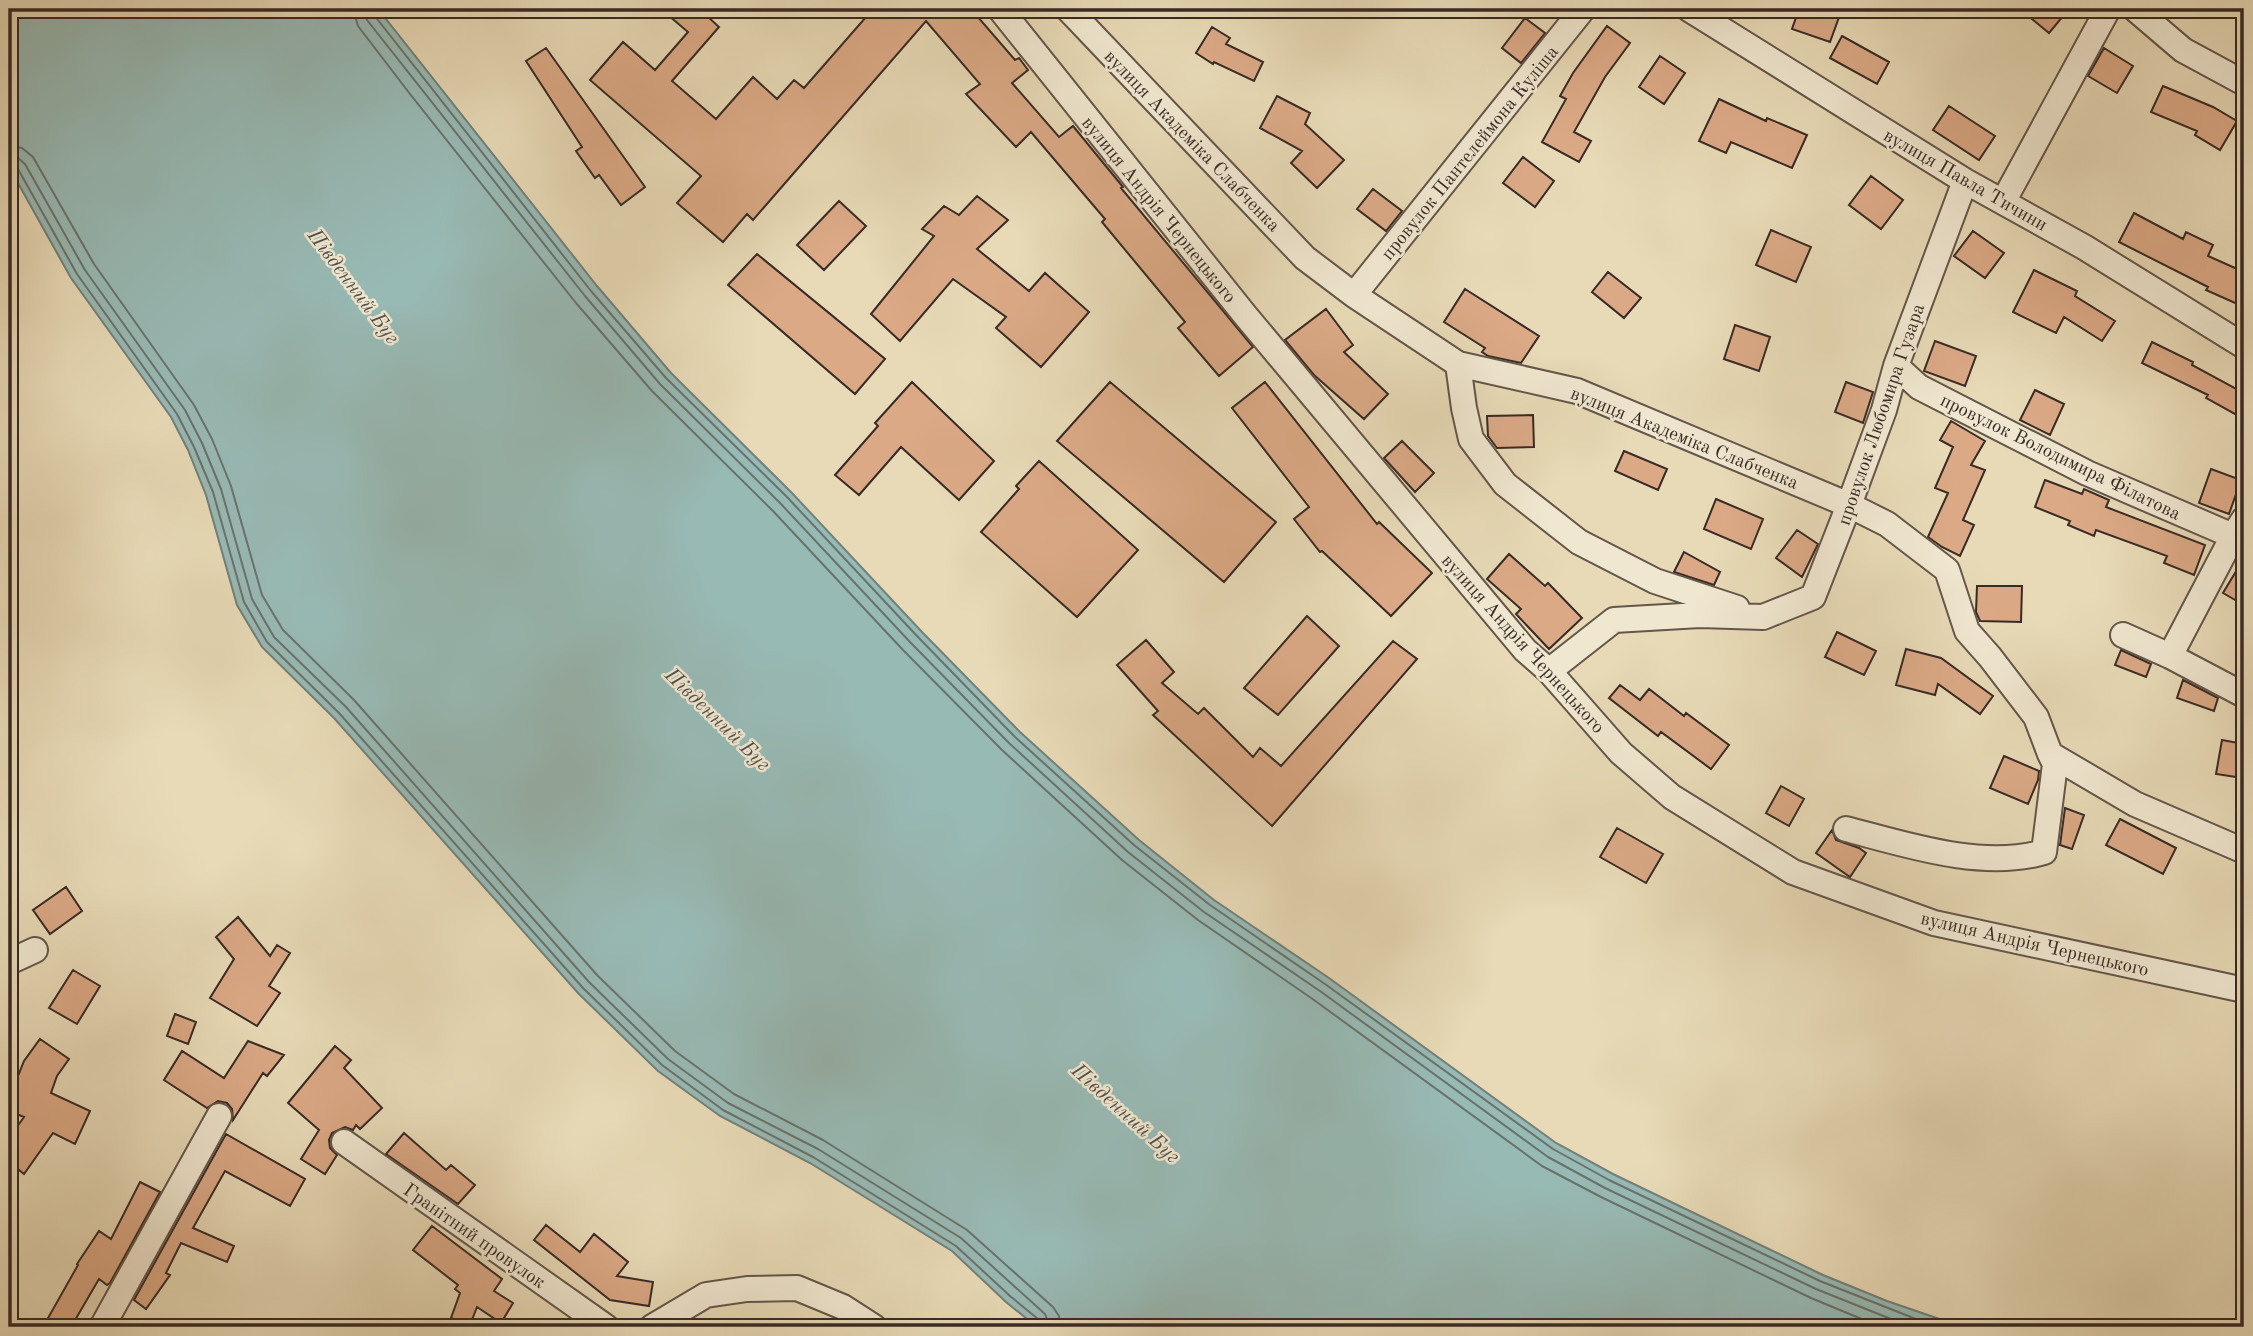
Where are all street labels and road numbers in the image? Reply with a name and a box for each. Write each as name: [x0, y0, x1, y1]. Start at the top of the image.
street label: провулок Пантелеймона Куліша: [1379, 42, 1564, 264]
street label: вулиця Академіка Слабченка: [1100, 47, 1283, 237]
street label: вулиця Андрія Чернецького: [1077, 114, 1239, 307]
street label: вулиця Павла Тичини: [1880, 127, 2050, 236]
street label: провулок Любомира Гузара: [1835, 301, 1929, 528]
street label: вулиця Академіка Слабченка: [1567, 385, 1801, 494]
street label: провулок Володимира Філатова: [1937, 392, 2184, 525]
street label: вулиця Андрія Чернецького: [1437, 552, 1607, 738]
street label: вулиця Андрія Чернецького: [1919, 910, 2150, 981]
street label: Гранітний провулок: [399, 1181, 548, 1293]

